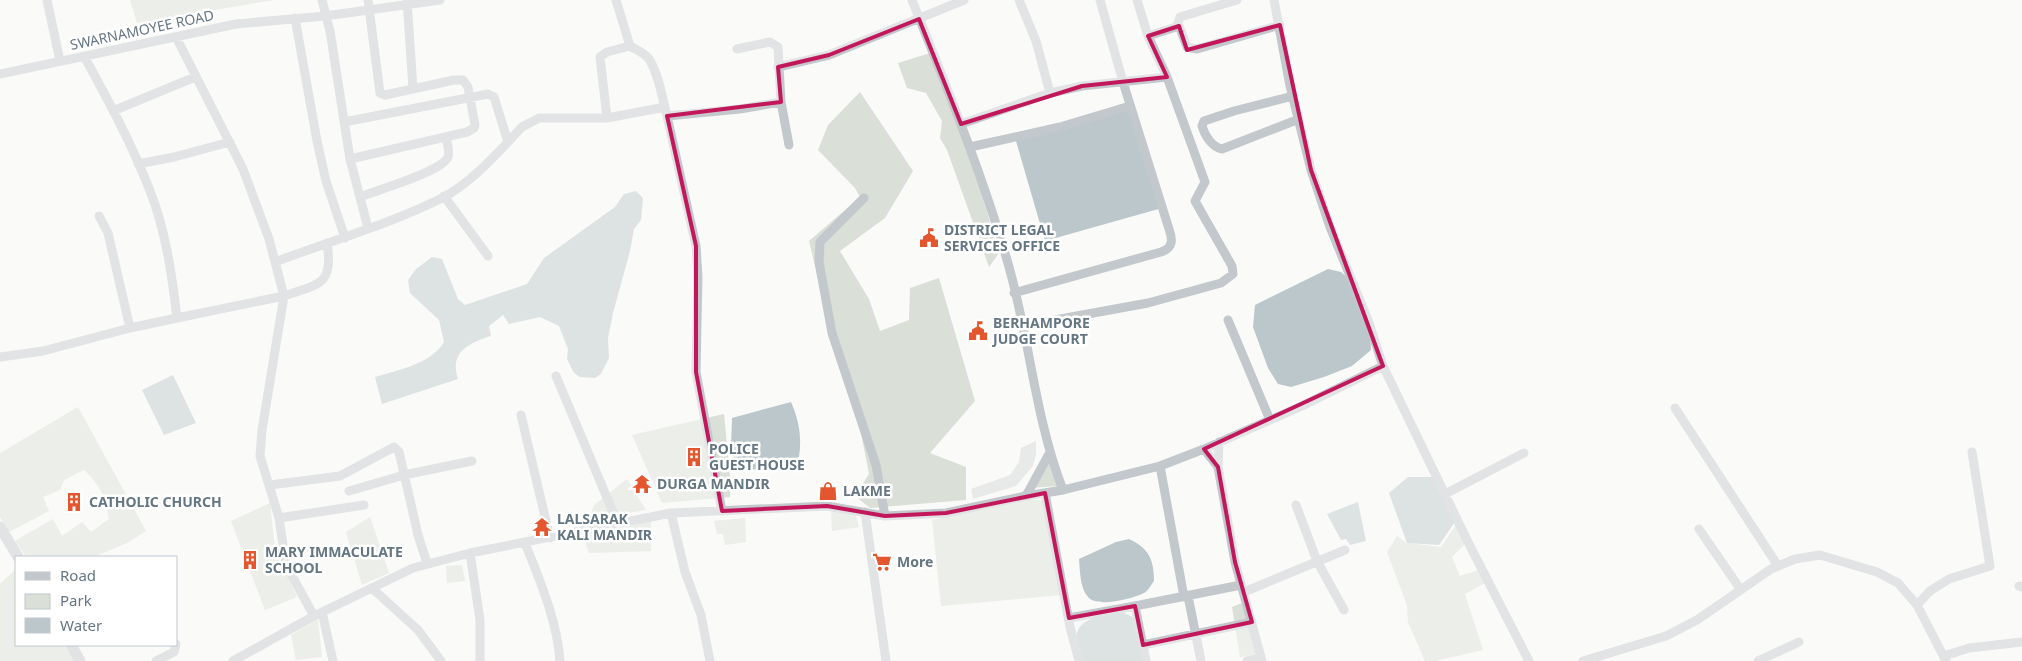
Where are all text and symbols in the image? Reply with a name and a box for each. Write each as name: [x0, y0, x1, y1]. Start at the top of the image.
street label: SWARNAMOYEE ROAD: [68, 5, 216, 54]
place label: DISTRICT LEGAL SERVICES OFFICE: [944, 220, 1060, 255]
public building icon: DISTRICT LEGAL SERVICES OFFICE: [918, 227, 940, 249]
place label: BERHAMPORE JUDGE COURT: [991, 313, 1090, 348]
public building icon: BERHAMPORE JUDGE COURT: [967, 320, 989, 342]
place label: POLICE GUEST HOUSE: [709, 439, 805, 474]
building icon: POLICE GUEST HOUSE: [683, 446, 705, 468]
temple icon: DURGA MANDIR: [631, 473, 653, 495]
place label: DURGA MANDIR: [657, 474, 770, 493]
shop icon: LAKME: [817, 480, 839, 502]
place label: LAKME: [843, 481, 891, 500]
building icon: CATHOLIC CHURCH: [63, 491, 85, 513]
place label: CATHOLIC CHURCH: [89, 492, 222, 511]
place label: LALSARAK KALI MANDIR: [557, 509, 653, 544]
temple icon: LALSARAK KALI MANDIR: [531, 516, 553, 538]
place label: MARY IMMACULATE SCHOOL: [265, 542, 403, 577]
building icon: MARY IMMACULATE SCHOOL: [239, 549, 261, 571]
supermarket icon: More: [871, 551, 893, 573]
place label: More: [897, 552, 933, 571]
legend: [15, 556, 178, 646]
text: Road: [60, 565, 96, 585]
text: Park: [60, 590, 92, 610]
text: Water: [60, 615, 102, 635]

